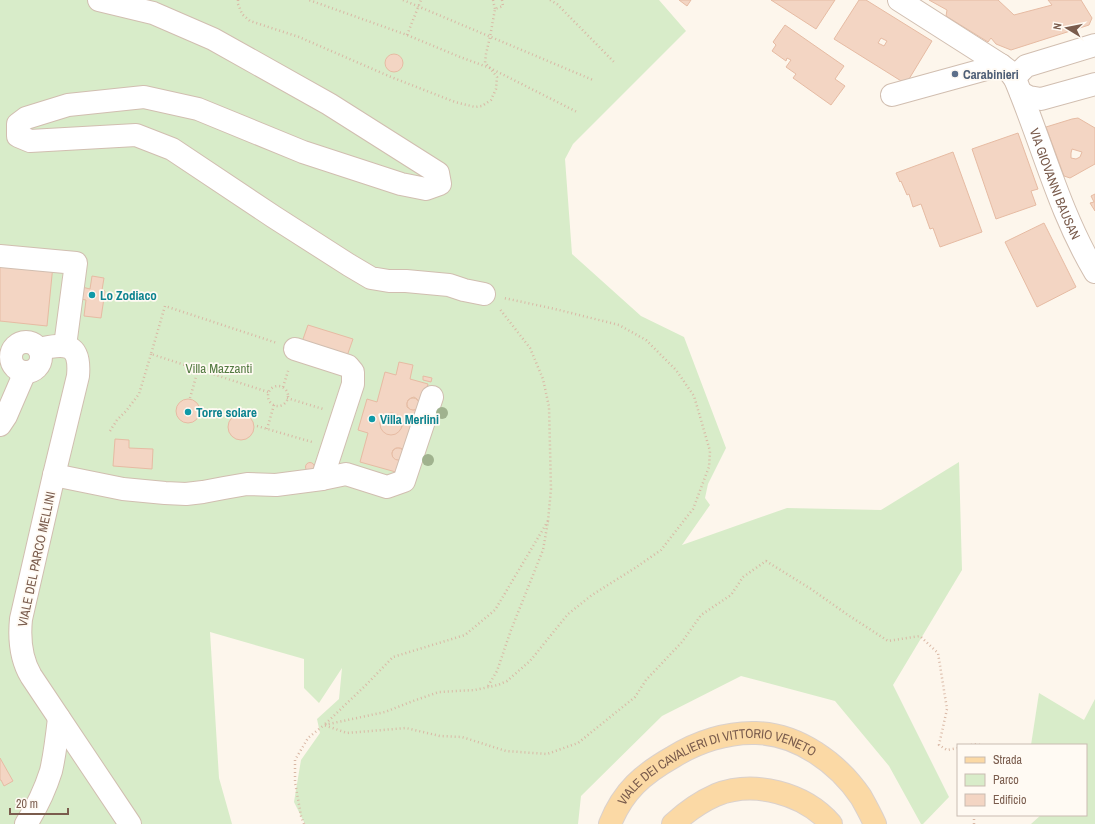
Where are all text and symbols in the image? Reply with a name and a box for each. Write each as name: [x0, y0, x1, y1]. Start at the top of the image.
north arrow: [1047, 8, 1087, 48]
text: N: [1050, 22, 1065, 31]
place label: Carabinieri: [963, 66, 1019, 83]
marker: Carabinieri: [950, 69, 960, 79]
street label: VIA GIOVANNI BAUSAN: [1026, 126, 1084, 242]
place label: Lo Zodiaco: [100, 287, 157, 304]
marker: Lo Zodiaco: [87, 290, 97, 300]
park label: Villa Mazzanti: [186, 360, 252, 377]
place label: Torre solare: [196, 404, 257, 421]
marker: Torre solare: [183, 407, 193, 417]
place label: Villa Merlini: [380, 411, 439, 428]
marker: Villa Merlini: [367, 414, 377, 424]
street label: VIALE DEL PARCO MELLINI: [14, 490, 59, 628]
street label: VIALE DEI CAVALIERI DI VITTORIO VENETO: [614, 725, 820, 808]
legend: [957, 744, 1087, 816]
text: Strada: [993, 752, 1023, 768]
text: Parco: [993, 772, 1019, 788]
scale bar: [10, 790, 68, 816]
text: Edificio: [993, 792, 1026, 808]
text: 20 m: [16, 796, 38, 812]

